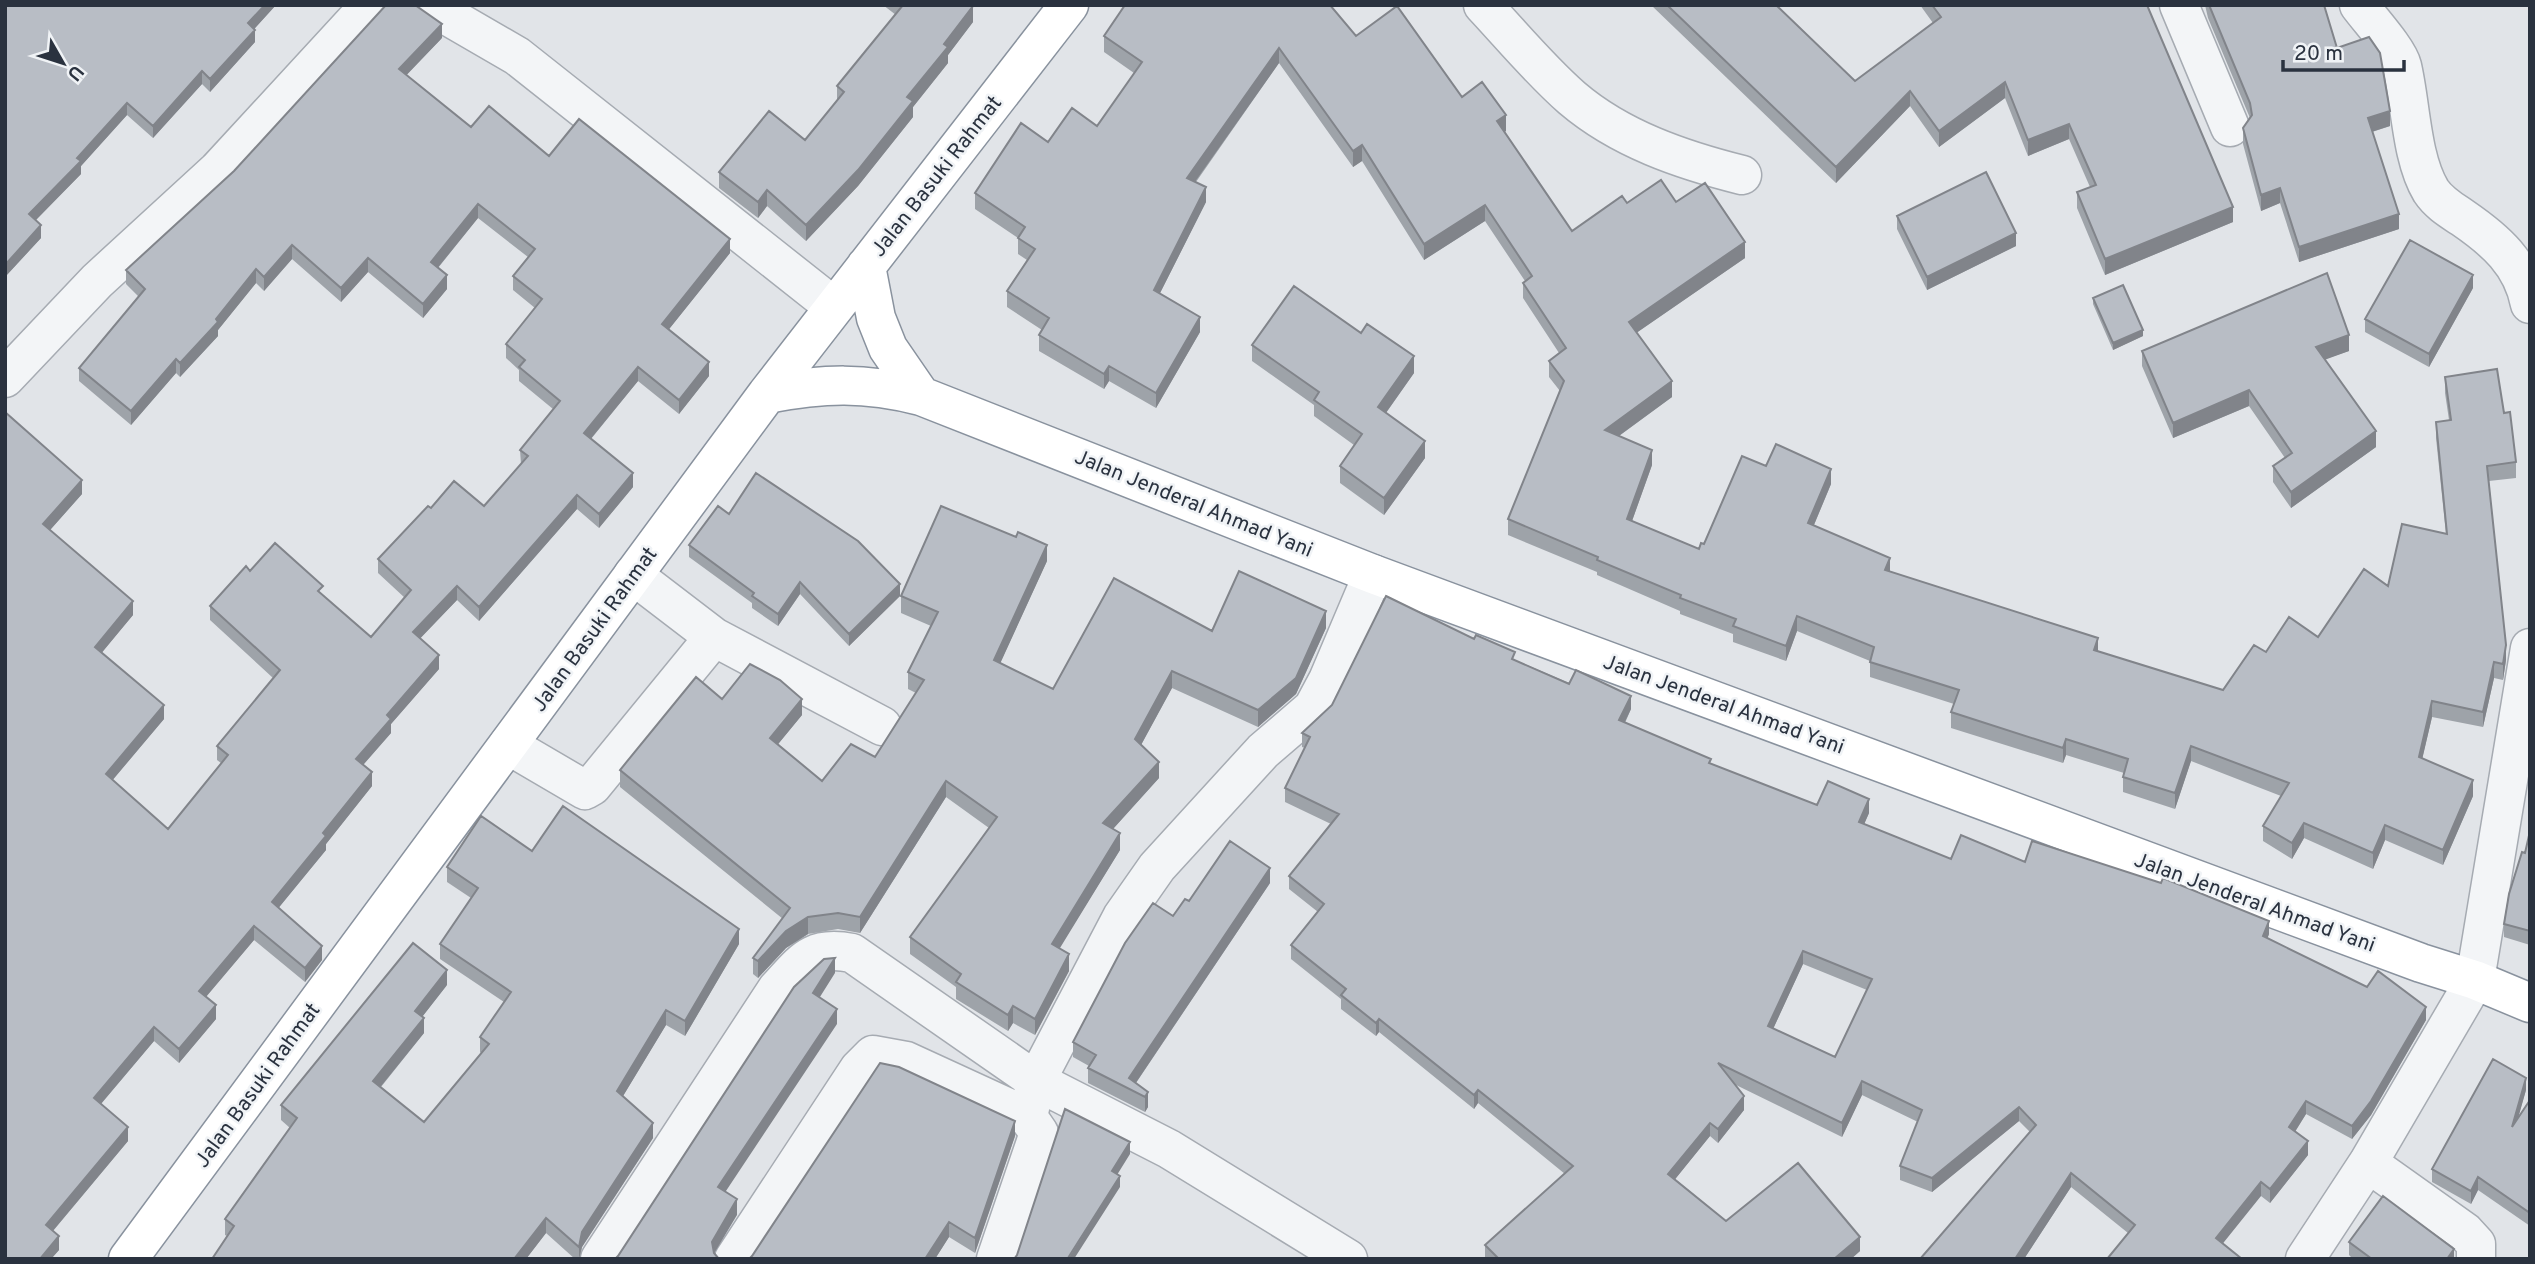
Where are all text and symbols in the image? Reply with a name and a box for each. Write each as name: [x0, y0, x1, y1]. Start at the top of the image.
north arrow: [28, 28, 98, 98]
scale bar: [2283, 28, 2404, 72]
text: 20 m: [2294, 41, 2343, 68]
text: U: [61, 60, 88, 85]
street label: Jalan Basuki Rahmat: [866, 91, 1009, 263]
street label: Jalan Jenderal Ahmad Yani: [1070, 444, 1317, 565]
street label: Jalan Basuki Rahmat: [526, 542, 664, 718]
street label: Jalan Jenderal Ahmad Yani: [1599, 649, 1848, 762]
street label: Jalan Jenderal Ahmad Yani: [2130, 847, 2379, 960]
street label: Jalan Basuki Rahmat: [189, 998, 327, 1174]

